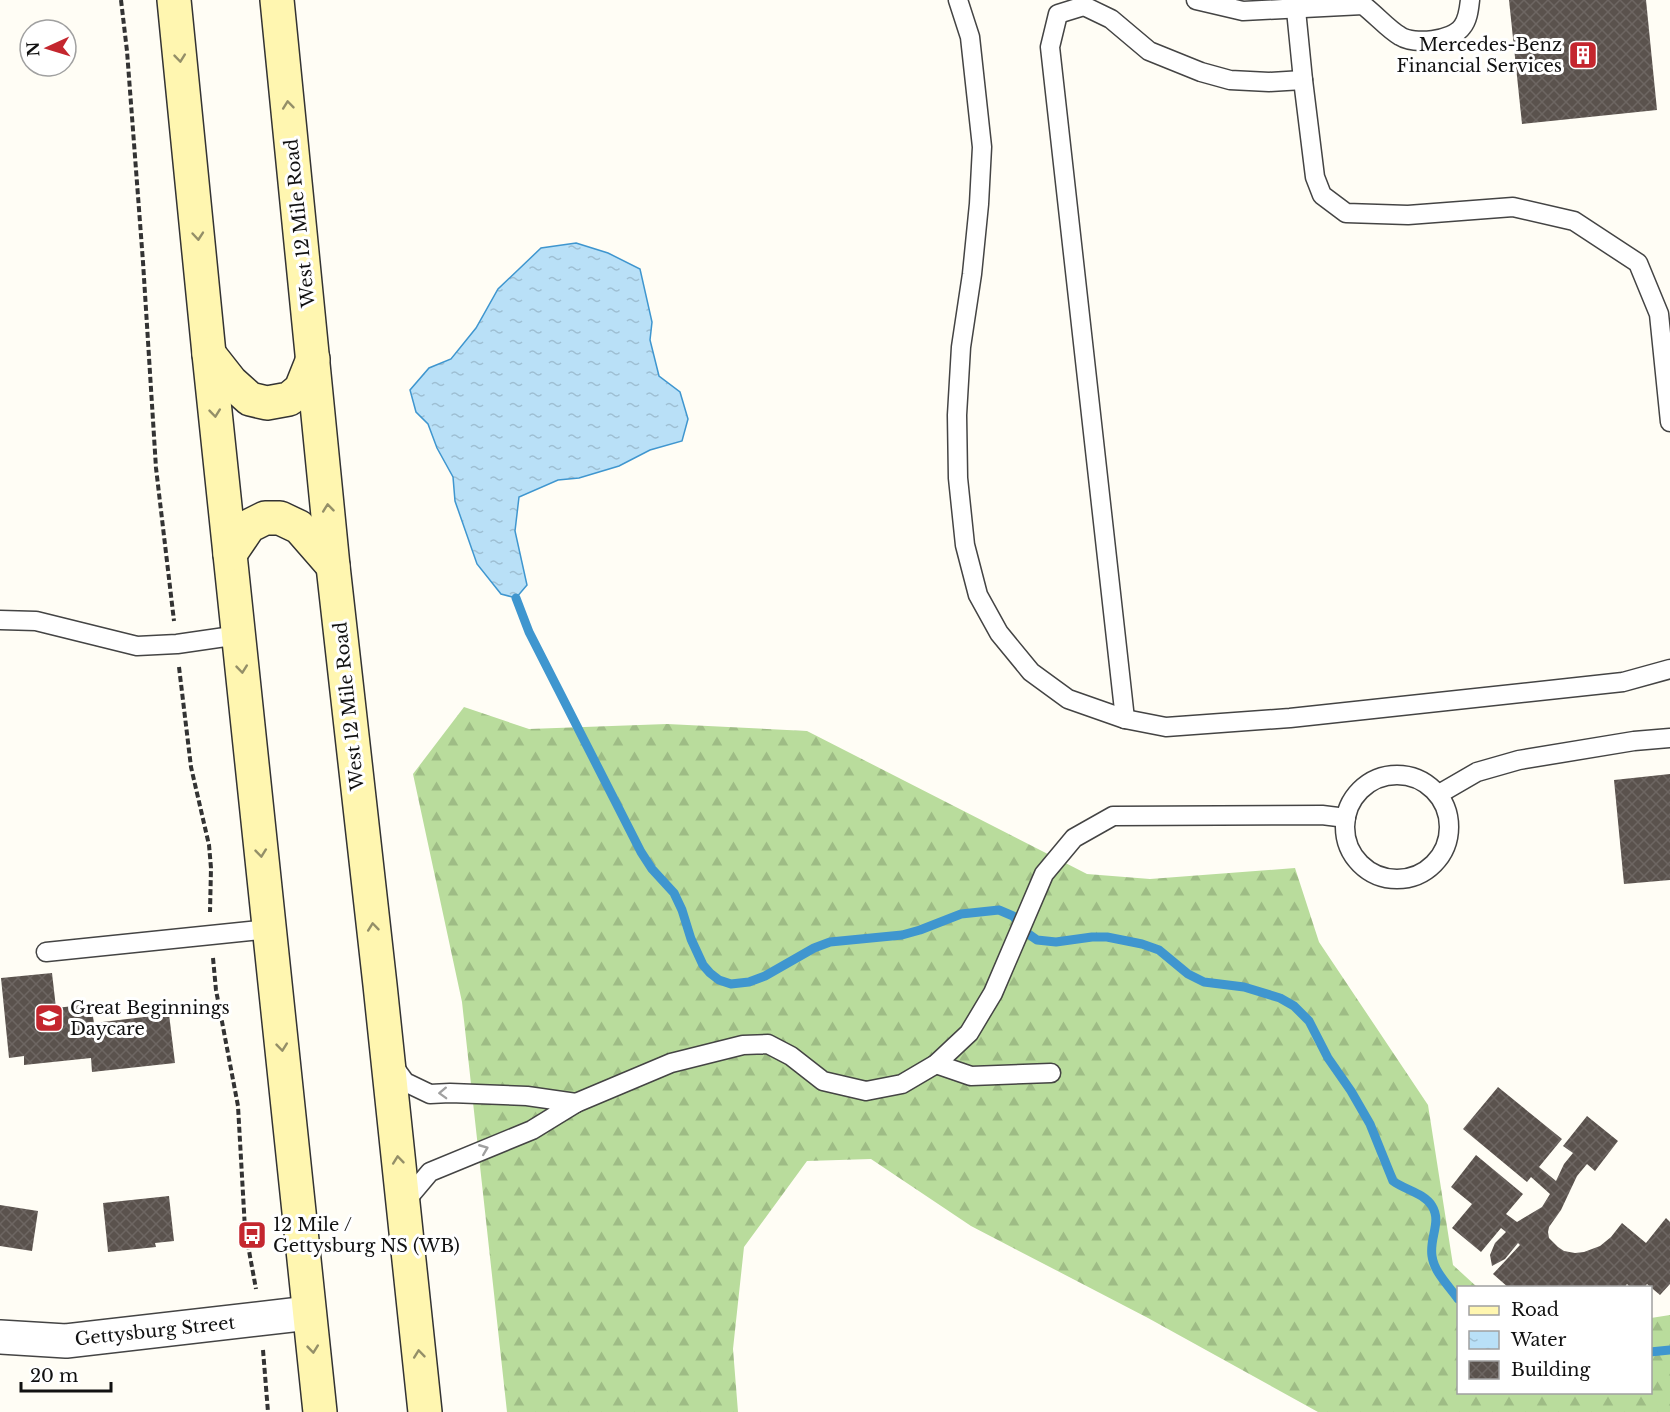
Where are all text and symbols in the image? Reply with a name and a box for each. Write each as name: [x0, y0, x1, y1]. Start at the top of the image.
north arrow: [18, 18, 78, 78]
place label: Mercedes-Benz Financial Services: [1396, 34, 1562, 77]
building icon: Mercedes-Benz Financial Services: [1567, 39, 1599, 71]
text: N: [23, 41, 44, 57]
one-way arrow: [173, 54, 186, 63]
one-way arrow: [282, 101, 295, 110]
street label: West 12 Mile Road: [280, 138, 320, 309]
one-way arrow: [191, 232, 204, 241]
one-way arrow: [208, 408, 221, 417]
one-way arrow: [322, 504, 335, 513]
street label: West 12 Mile Road: [329, 621, 369, 792]
one-way arrow: [235, 665, 248, 674]
one-way arrow: [254, 849, 267, 858]
one-way arrow: [368, 922, 380, 931]
place label: Great Beginnings Daycare: [70, 997, 230, 1040]
school or university icon: Great Beginnings Daycare: [33, 1002, 65, 1034]
one-way arrow: [275, 1043, 288, 1052]
one-way arrow: [438, 1087, 447, 1099]
one-way arrow: [477, 1144, 488, 1156]
one-way arrow: [392, 1155, 405, 1164]
place label: 12 Mile / Gettysburg NS (WB): [273, 1214, 460, 1257]
bus stop icon: 12 Mile / Gettysburg NS (WB): [236, 1219, 268, 1251]
legend: [1457, 1286, 1652, 1394]
text: Road: [1511, 1299, 1559, 1321]
street label: Gettysburg Street: [74, 1312, 237, 1350]
text: Water: [1510, 1329, 1567, 1351]
one-way arrow: [306, 1344, 319, 1354]
one-way arrow: [413, 1349, 425, 1358]
scale bar: [21, 1355, 111, 1393]
text: Building: [1511, 1359, 1590, 1381]
text: 20 m: [30, 1365, 78, 1387]

